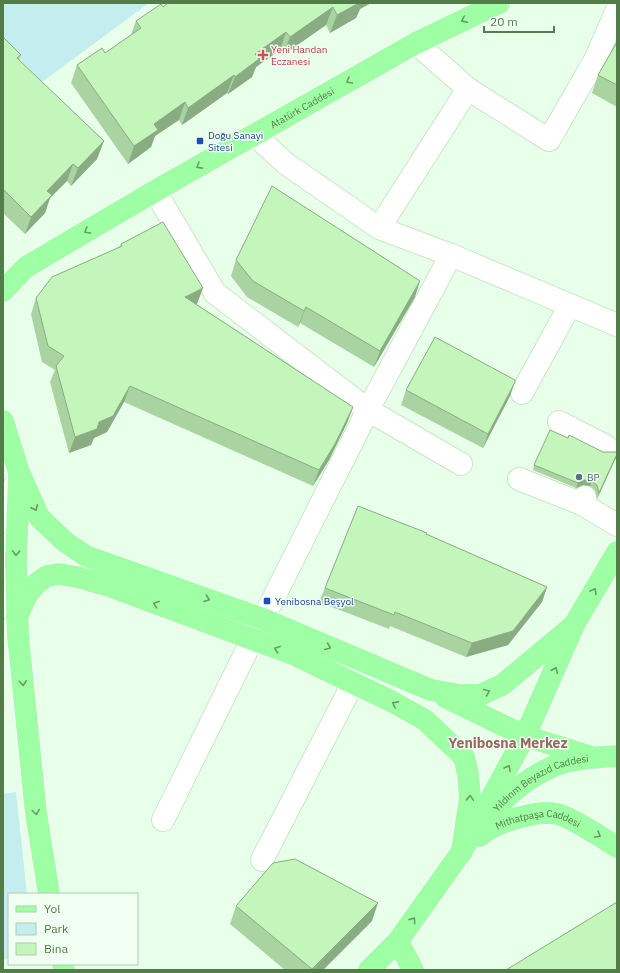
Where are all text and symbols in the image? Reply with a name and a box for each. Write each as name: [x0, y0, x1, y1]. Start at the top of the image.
scale bar: [484, 8, 554, 34]
text: 20 m: [490, 14, 518, 29]
one-way arrow: [460, 15, 468, 23]
place label: Yeni Handan Eczanesi: [271, 43, 327, 68]
marker: Yeni Handan Eczanesi: [258, 50, 268, 60]
one-way arrow: [346, 76, 353, 84]
street label: Atatürk Caddesi: [268, 85, 337, 131]
place label: Doğu Sanayi Sitesi: [208, 129, 263, 154]
marker: Doğu Sanayi Sitesi: [195, 136, 205, 146]
one-way arrow: [196, 161, 204, 169]
one-way arrow: [84, 227, 91, 234]
place label: BP: [587, 471, 600, 484]
marker: BP: [574, 472, 584, 482]
one-way arrow: [30, 503, 38, 511]
one-way arrow: [12, 550, 20, 556]
one-way arrow: [590, 588, 597, 595]
one-way arrow: [203, 595, 210, 603]
place label: Yenibosna Beşyol: [275, 595, 354, 608]
marker: Yenibosna Beşyol: [262, 596, 272, 606]
one-way arrow: [152, 600, 159, 608]
one-way arrow: [323, 642, 331, 650]
one-way arrow: [274, 645, 281, 654]
one-way arrow: [551, 666, 559, 673]
one-way arrow: [18, 680, 27, 686]
one-way arrow: [483, 689, 491, 697]
one-way arrow: [392, 701, 400, 708]
district label: Yenibosna Merkez: [448, 734, 568, 752]
street label: Yıldırım Beyazıd Caddesi: [490, 752, 589, 814]
one-way arrow: [504, 764, 511, 772]
one-way arrow: [465, 795, 474, 801]
text: Mithatpaşa Caddesi: [493, 807, 583, 832]
one-way arrow: [31, 809, 40, 815]
street label: Mithatpaşa Caddesi: [494, 822, 582, 834]
one-way arrow: [594, 830, 601, 838]
legend: [8, 893, 138, 965]
text: Yol: [44, 901, 61, 916]
one-way arrow: [408, 917, 416, 924]
text: Park: [44, 921, 69, 936]
text: Bina: [44, 941, 69, 956]

